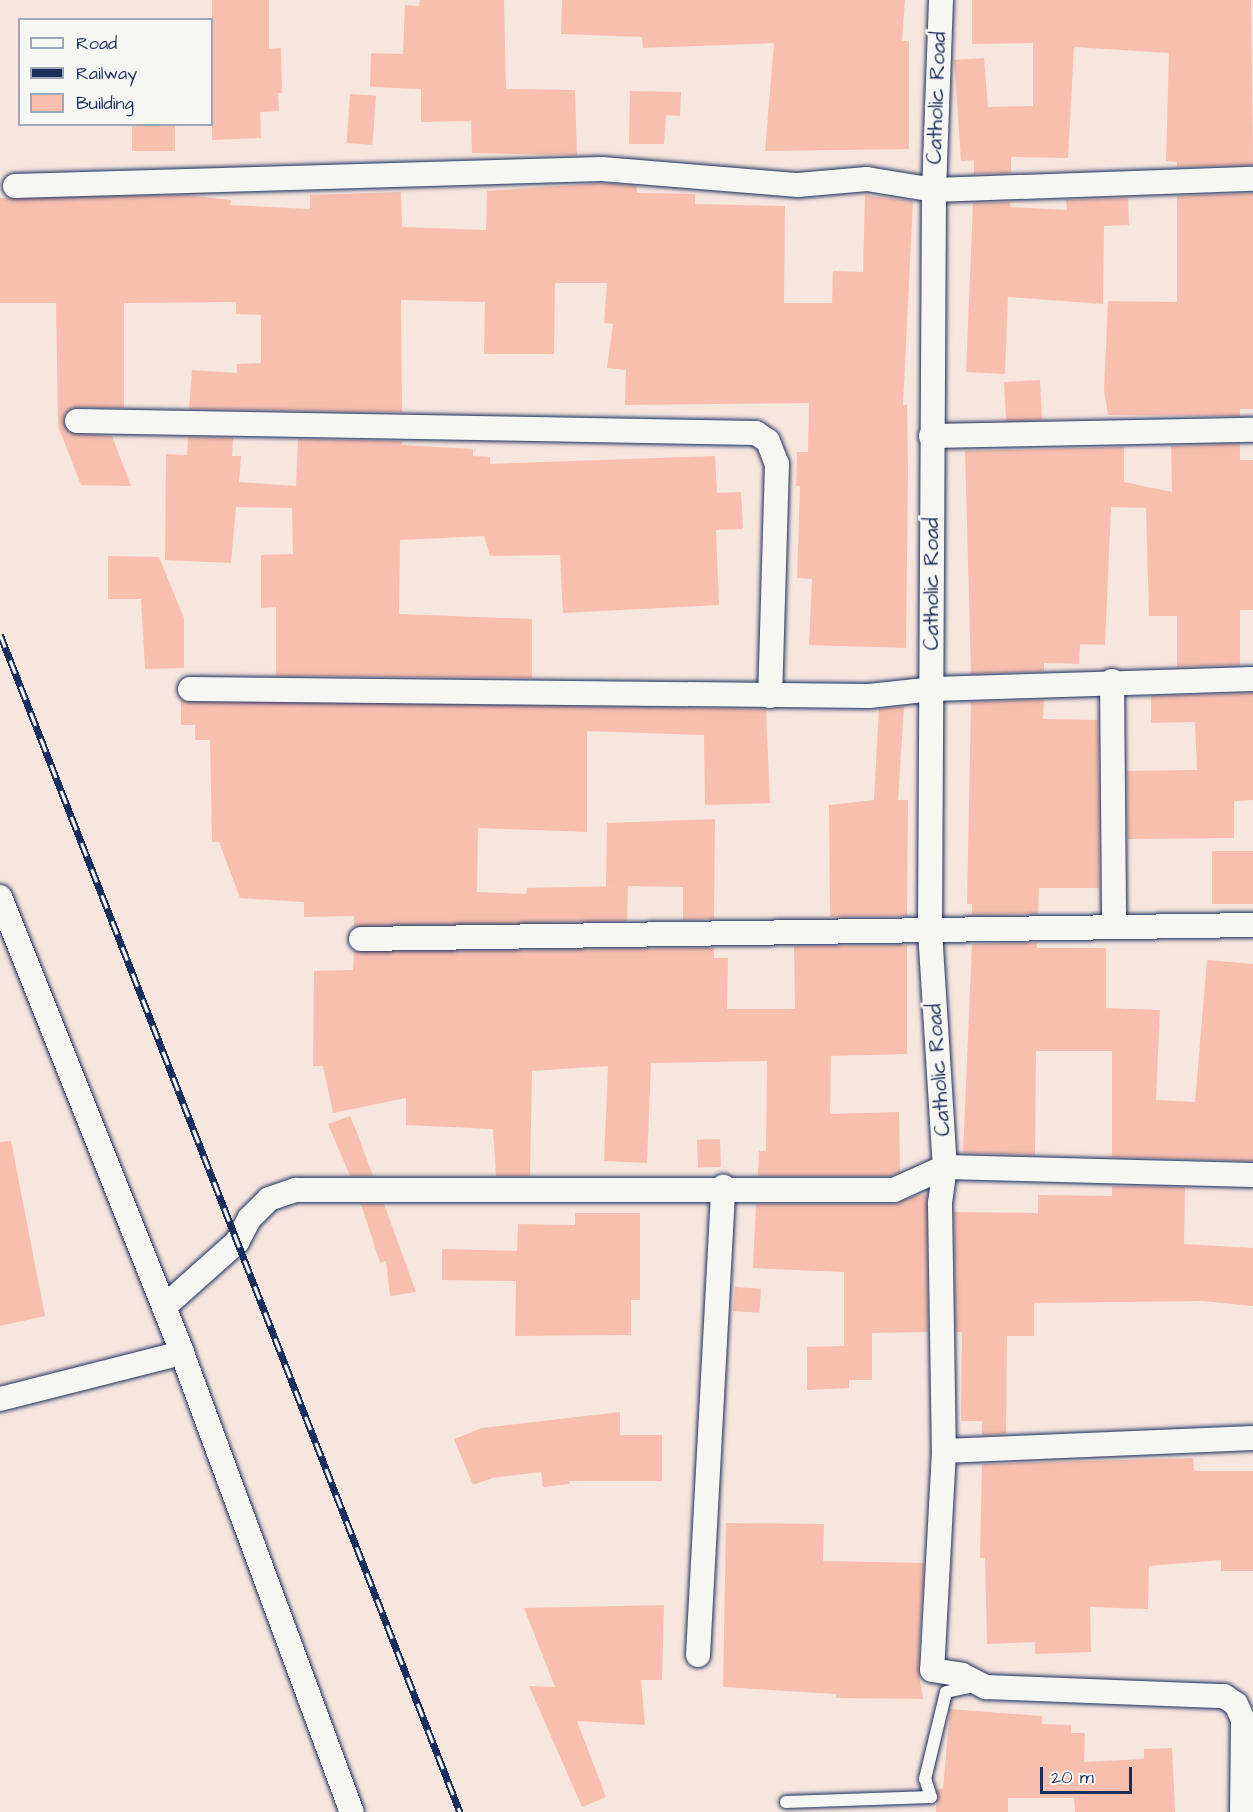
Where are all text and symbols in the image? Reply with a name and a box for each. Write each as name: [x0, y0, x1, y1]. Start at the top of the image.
legend: [18, 18, 213, 126]
text: Road: [76, 31, 117, 56]
street label: Catholic Road: [922, 31, 952, 165]
text: Railway: [76, 61, 137, 86]
text: Building: [76, 91, 134, 116]
street label: Catholic Road: [919, 518, 945, 650]
street label: Catholic Road: [922, 1003, 956, 1137]
scale bar: [1043, 1755, 1134, 1793]
text: 20 m: [1051, 1765, 1094, 1790]

